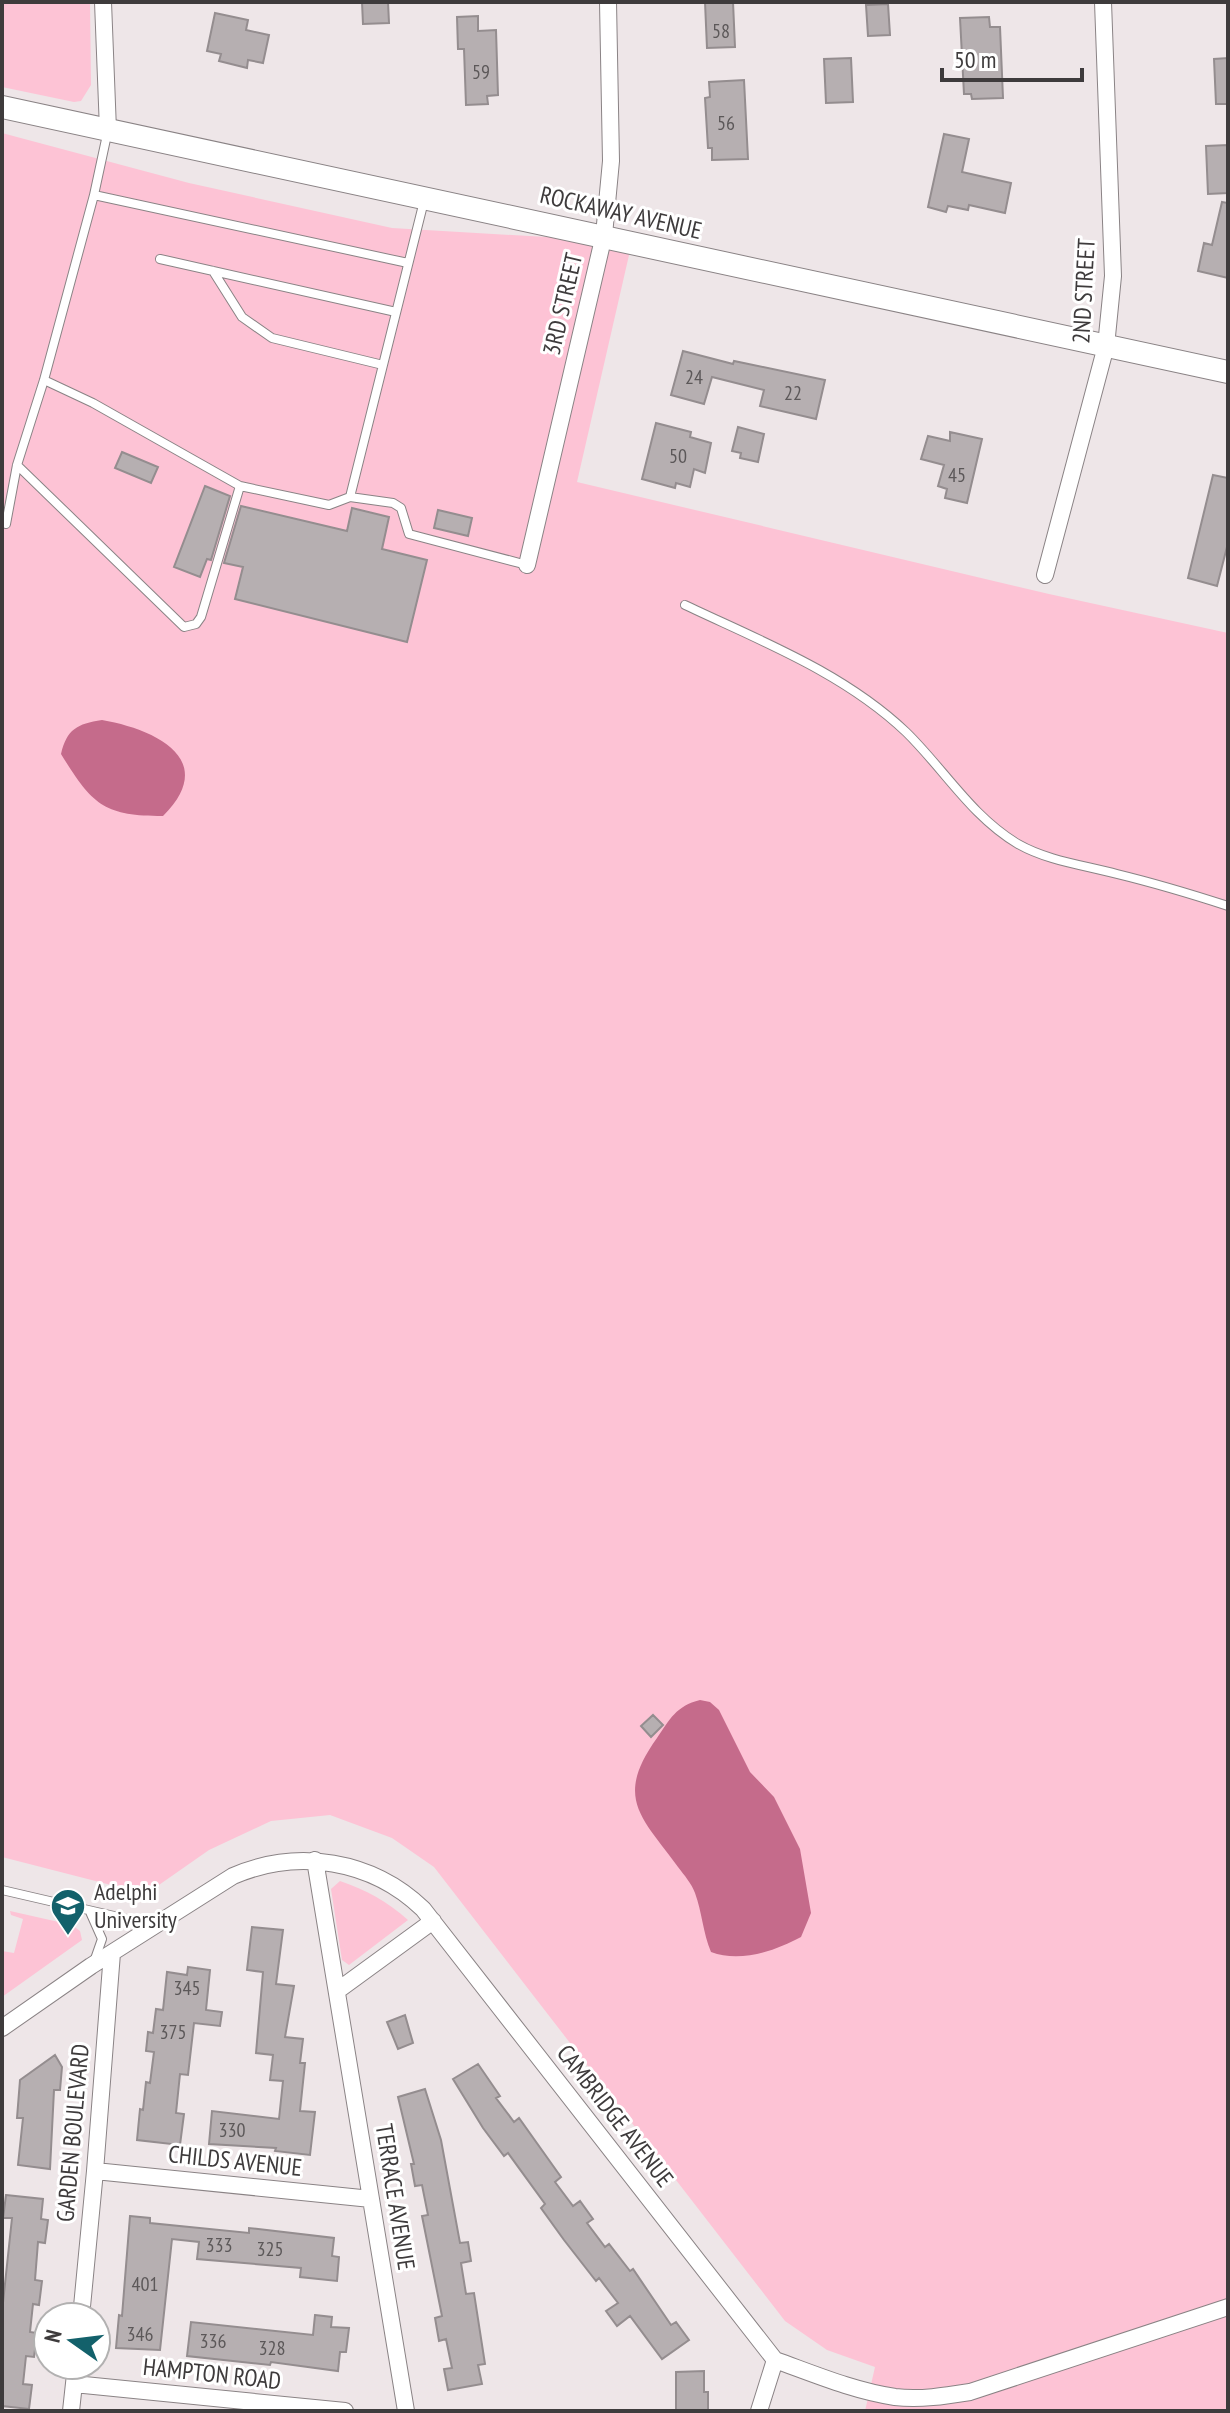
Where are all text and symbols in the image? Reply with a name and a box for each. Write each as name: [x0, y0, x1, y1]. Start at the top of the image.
house number: 58: [712, 18, 730, 44]
scale bar: [942, 32, 1082, 82]
text: 50 m: [954, 44, 996, 75]
house number: 59: [472, 59, 490, 85]
house number: 56: [717, 110, 735, 136]
street label: ROCKAWAY AVENUE: [537, 179, 705, 246]
street label: 2ND STREET: [1065, 237, 1102, 344]
street label: 3RD STREET: [536, 250, 589, 358]
house number: 24: [685, 364, 703, 390]
house number: 22: [784, 380, 802, 406]
house number: 50: [669, 443, 687, 469]
house number: 45: [948, 462, 966, 488]
place label: Adelphi University: [94, 1876, 177, 1935]
school or university icon: Adelphi University: [49, 1887, 87, 1937]
house number: 345: [174, 1975, 201, 2001]
house number: 375: [160, 2019, 187, 2045]
street label: CAMBRIDGE AVENUE: [550, 2038, 681, 2193]
street label: GARDEN BOULEVARD: [49, 2043, 96, 2223]
house number: 330: [219, 2117, 246, 2143]
street label: TERRACE AVENUE: [369, 2122, 422, 2272]
street label: CHILDS AVENUE: [167, 2138, 303, 2183]
house number: 333: [206, 2232, 233, 2258]
house number: 325: [257, 2236, 284, 2262]
house number: 401: [132, 2271, 159, 2297]
north arrow: [32, 2301, 112, 2381]
house number: 346: [127, 2321, 154, 2347]
text: N: [38, 2327, 68, 2345]
house number: 336: [200, 2328, 227, 2354]
house number: 328: [259, 2335, 286, 2361]
street label: HAMPTON ROAD: [142, 2351, 283, 2396]

